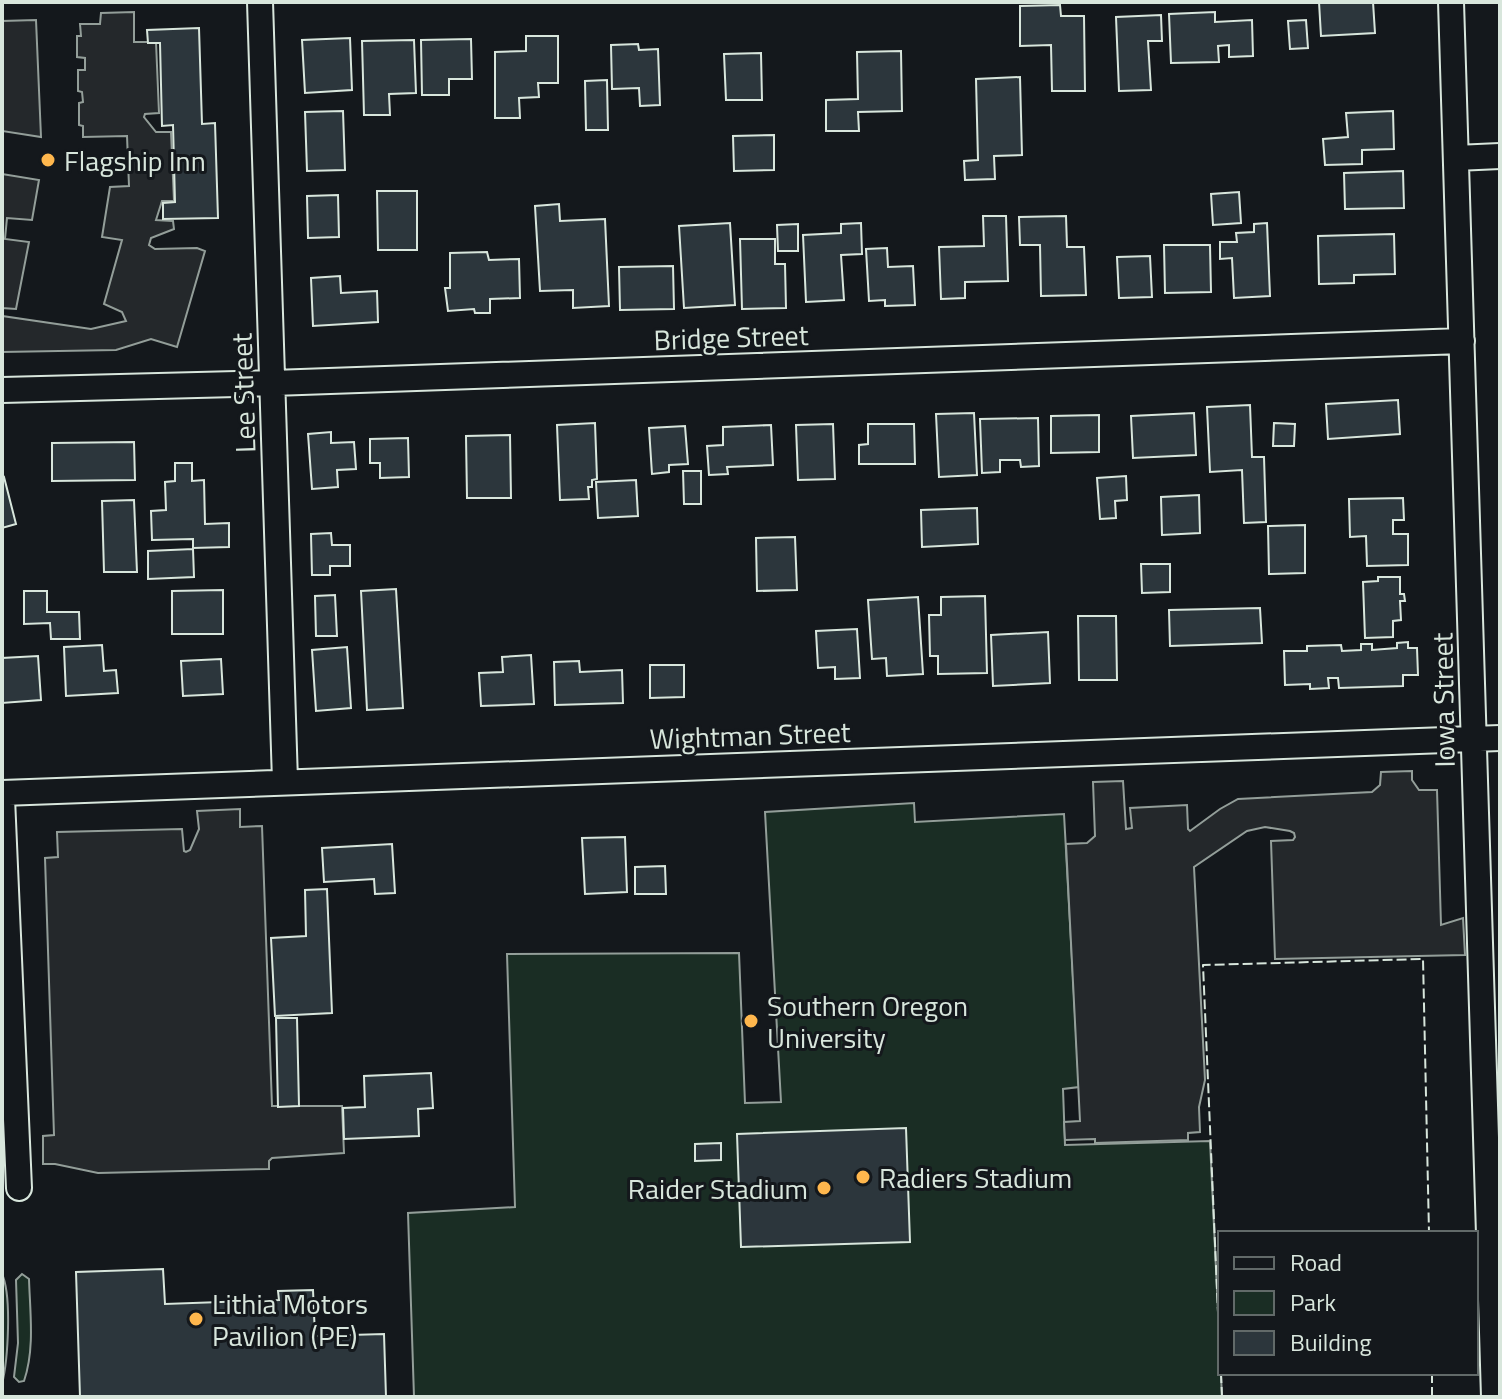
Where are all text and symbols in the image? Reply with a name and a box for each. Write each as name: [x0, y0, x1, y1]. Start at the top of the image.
place label: Flagship Inn: [64, 139, 206, 182]
marker: Flagship Inn: [39, 151, 57, 169]
street label: Bridge Street: [653, 313, 809, 361]
street label: Lee Street: [219, 332, 267, 454]
street label: Iowa Street: [1420, 632, 1466, 768]
street label: Wightman Street: [649, 710, 851, 760]
place label: Southern Oregon University: [767, 984, 968, 1059]
marker: Southern Oregon University: [742, 1012, 760, 1030]
place label: Radiers Stadium: [879, 1156, 1072, 1199]
place label: Raider Stadium: [628, 1167, 808, 1210]
marker: Radiers Stadium: [854, 1168, 872, 1186]
marker: Raider Stadium: [815, 1179, 833, 1197]
legend: [1218, 1231, 1478, 1375]
text: Road: [1290, 1244, 1342, 1280]
place label: Lithia Motors Pavilion (PE): [212, 1282, 368, 1357]
text: Park: [1290, 1284, 1336, 1320]
marker: Lithia Motors Pavilion (PE): [187, 1310, 205, 1328]
text: Building: [1290, 1324, 1372, 1360]

